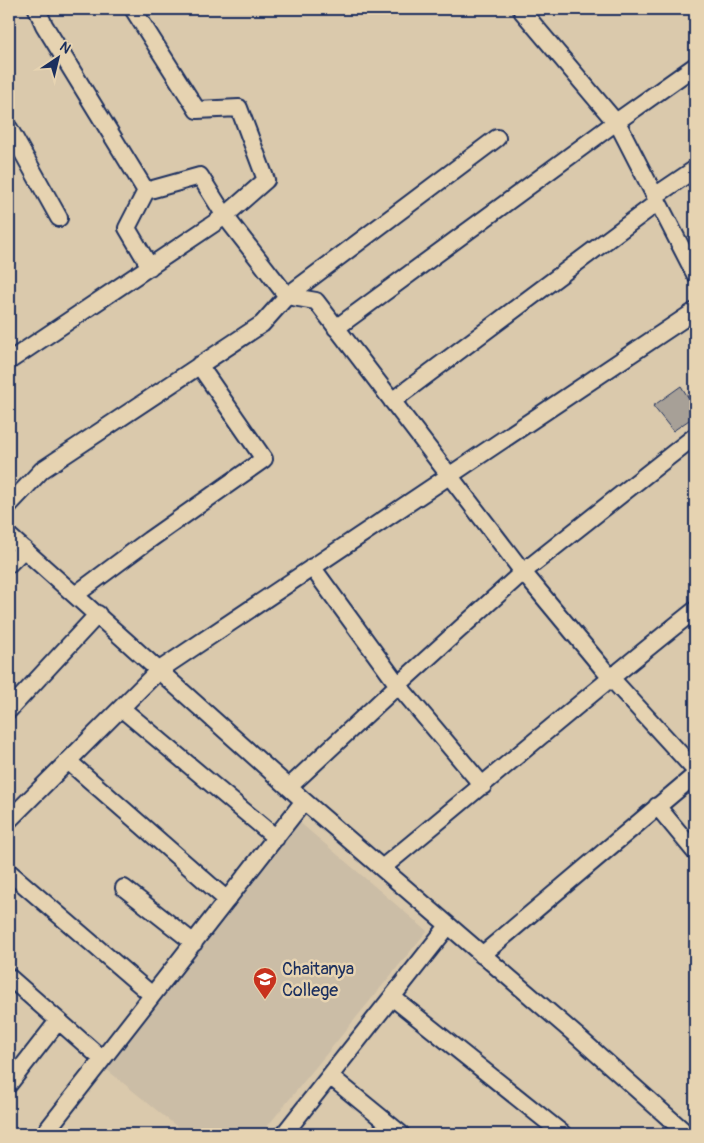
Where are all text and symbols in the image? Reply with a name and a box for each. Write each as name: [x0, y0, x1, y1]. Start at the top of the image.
north arrow: [32, 32, 82, 82]
text: N: [56, 38, 74, 57]
place label: Chaitanya College: [282, 958, 354, 1002]
school or university icon: Chaitanya College: [252, 966, 278, 1000]

